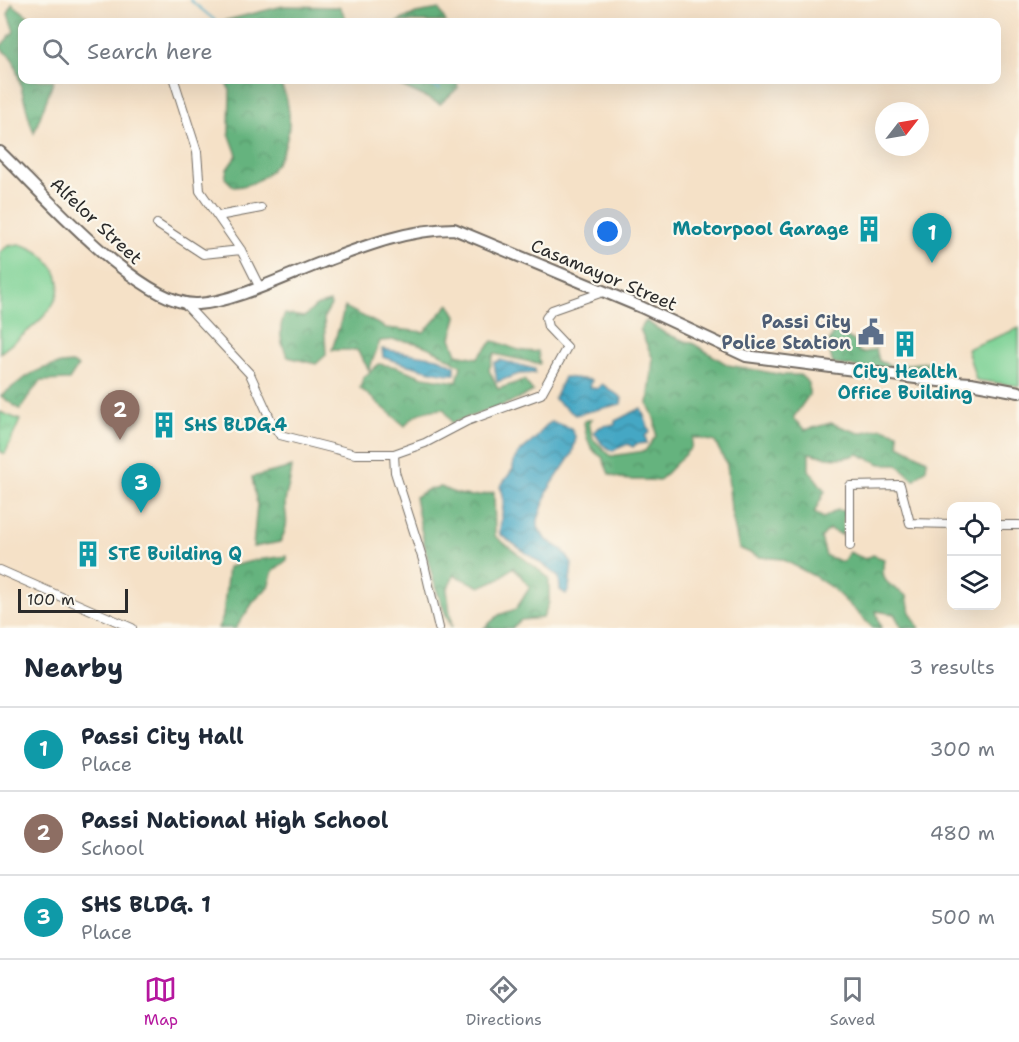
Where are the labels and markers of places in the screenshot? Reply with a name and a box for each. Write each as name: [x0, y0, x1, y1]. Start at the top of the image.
building icon: Motorpool Garage: [854, 214, 884, 244]
pin: 1: [912, 214, 952, 263]
place label: Motorpool Garage: [672, 217, 849, 241]
place label: Passi City Police Station: [721, 310, 851, 355]
public building icon: Passi City Police Station: [856, 317, 886, 347]
building icon: City Health Office Building: [890, 329, 920, 359]
place label: City Health Office Building: [837, 360, 973, 405]
pin: 2: [100, 390, 140, 440]
building icon: SHS BLDG.4: [149, 410, 179, 440]
place label: SHS BLDG.4: [184, 413, 288, 437]
pin: 3: [122, 464, 160, 513]
building icon: STE Building Q: [73, 539, 103, 569]
place label: STE Building Q: [108, 542, 242, 566]

